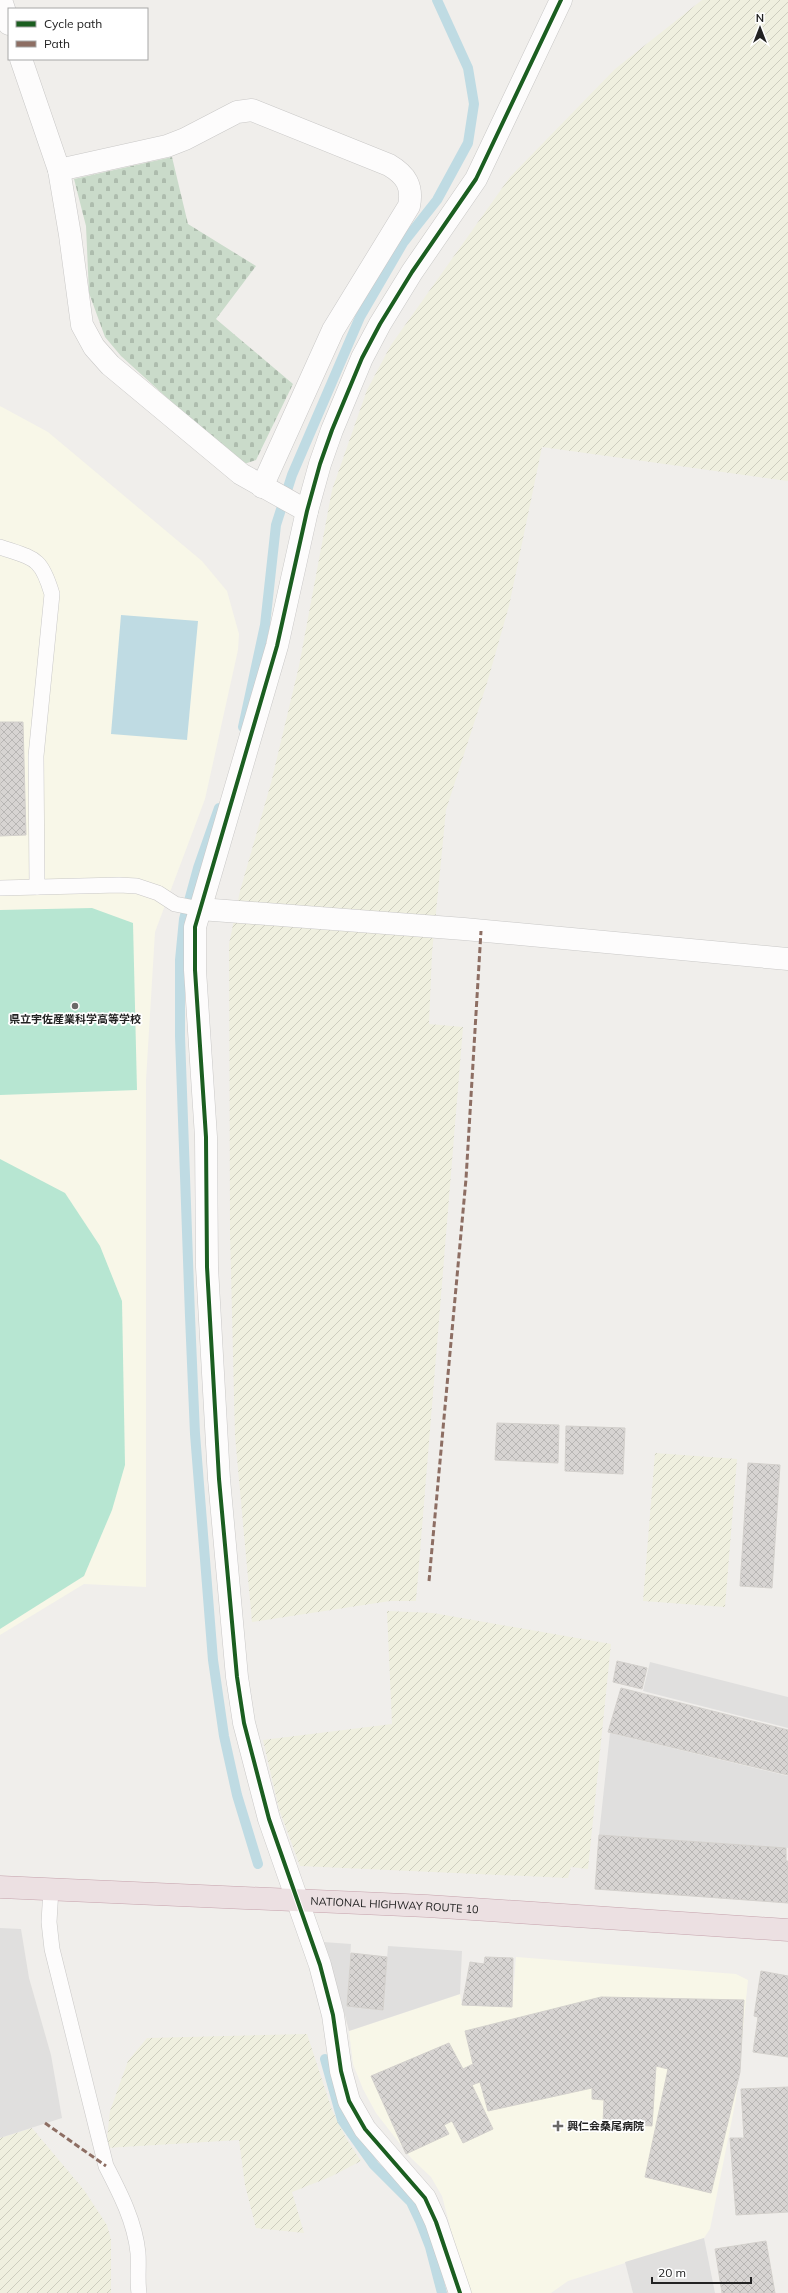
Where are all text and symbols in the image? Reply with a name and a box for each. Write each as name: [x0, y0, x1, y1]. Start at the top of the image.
legend: [8, 8, 148, 60]
north arrow: [740, 8, 780, 48]
text: N: [756, 11, 764, 25]
text: Cycle path: [44, 16, 102, 31]
text: Path: [44, 36, 70, 51]
marker: 県立宇佐産業科学高等学校: [70, 1001, 80, 1011]
place label: 県立宇佐産業科学高等学校: [9, 1012, 141, 1026]
street label: NATIONAL HIGHWAY ROUTE 10: [310, 1894, 479, 1916]
place label: 興仁会桑尾病院: [567, 2119, 644, 2133]
marker: 興仁会桑尾病院: [552, 2120, 564, 2132]
scale bar: [652, 2259, 751, 2285]
text: 20 m: [658, 2265, 686, 2280]

